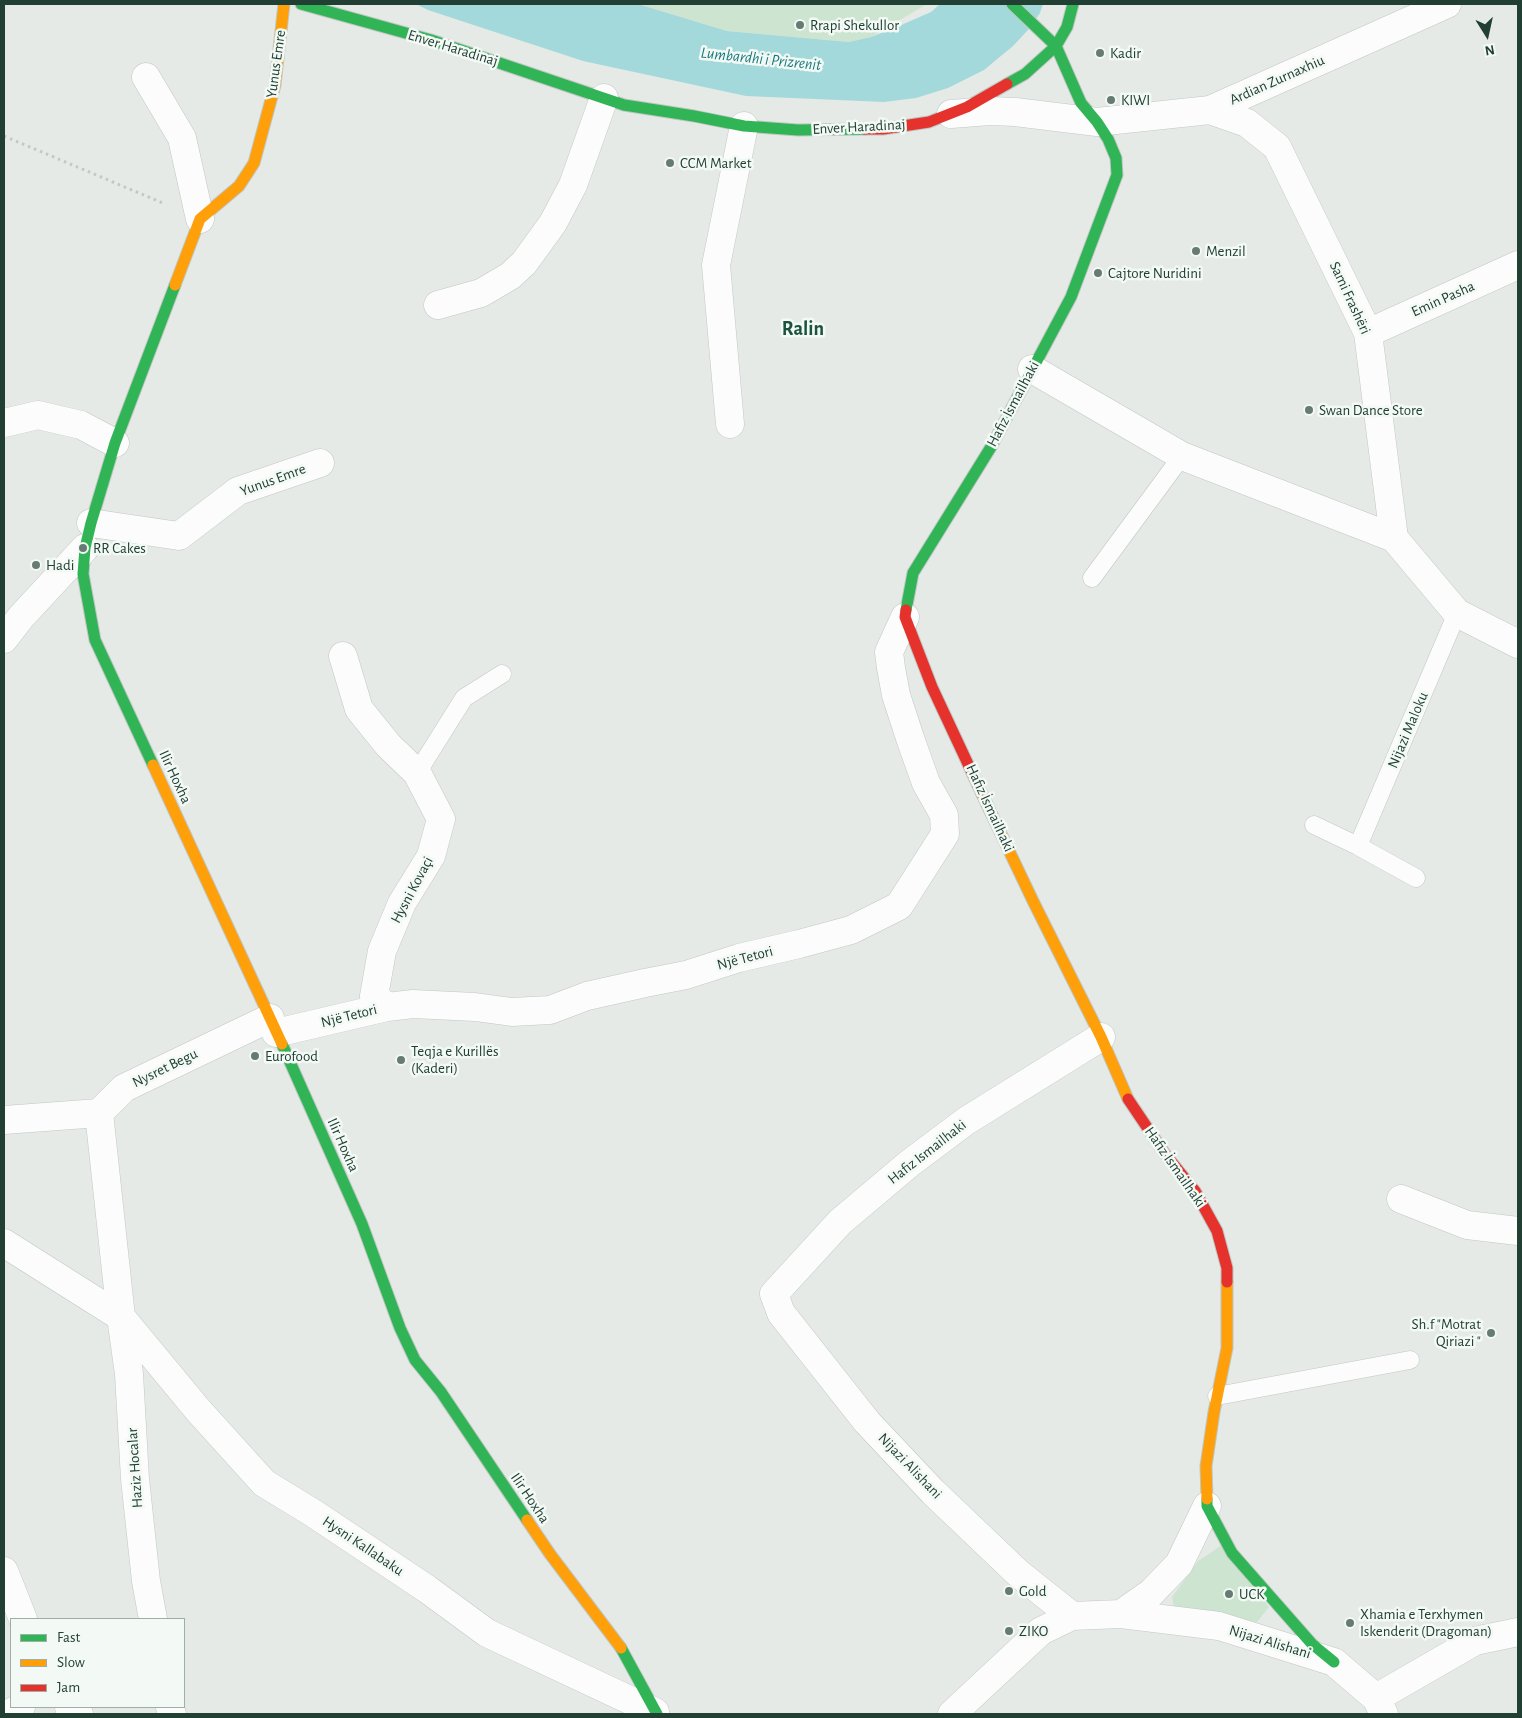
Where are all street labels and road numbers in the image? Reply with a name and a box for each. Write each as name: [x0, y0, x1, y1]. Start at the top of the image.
street label: Enver Haradinaj: [406, 26, 500, 70]
street label: Yunus Emre: [262, 29, 290, 99]
street label: Ardian Zurnaxhiu: [1227, 51, 1327, 109]
street label: Enver Haradinaj: [812, 116, 906, 138]
street label: Sami Frashëri: [1325, 259, 1375, 337]
street label: Emin Pasha: [1408, 277, 1478, 321]
street label: Hafiz İsmai̇lhaki: [983, 358, 1043, 450]
street label: Yunus Emre: [238, 460, 308, 500]
street label: Nijazi Maloku: [1384, 689, 1432, 771]
street label: Ilir Hoxha: [155, 747, 195, 807]
street label: Hafiz İsmai̇lhaki: [962, 761, 1018, 855]
street label: Hysni Kovaçi: [387, 854, 437, 926]
street label: Një Tetori: [715, 942, 775, 974]
street label: Një Tetori: [319, 1000, 379, 1032]
street label: Nysret Begu: [129, 1044, 201, 1092]
street label: Ilir Hoxha: [323, 1115, 363, 1175]
street label: Hafiz Ismailhaki: [884, 1116, 970, 1188]
street label: Hafiz İsmai̇lhaki: [1141, 1123, 1209, 1211]
street label: Haziz Hocalar: [123, 1427, 147, 1509]
street label: Nijazi Alishani: [874, 1429, 946, 1503]
street label: Ilir Hoxha: [507, 1469, 553, 1527]
street label: Hysni Kallabaku: [319, 1512, 407, 1580]
street label: Nijazi Alishani: [1227, 1621, 1313, 1663]

